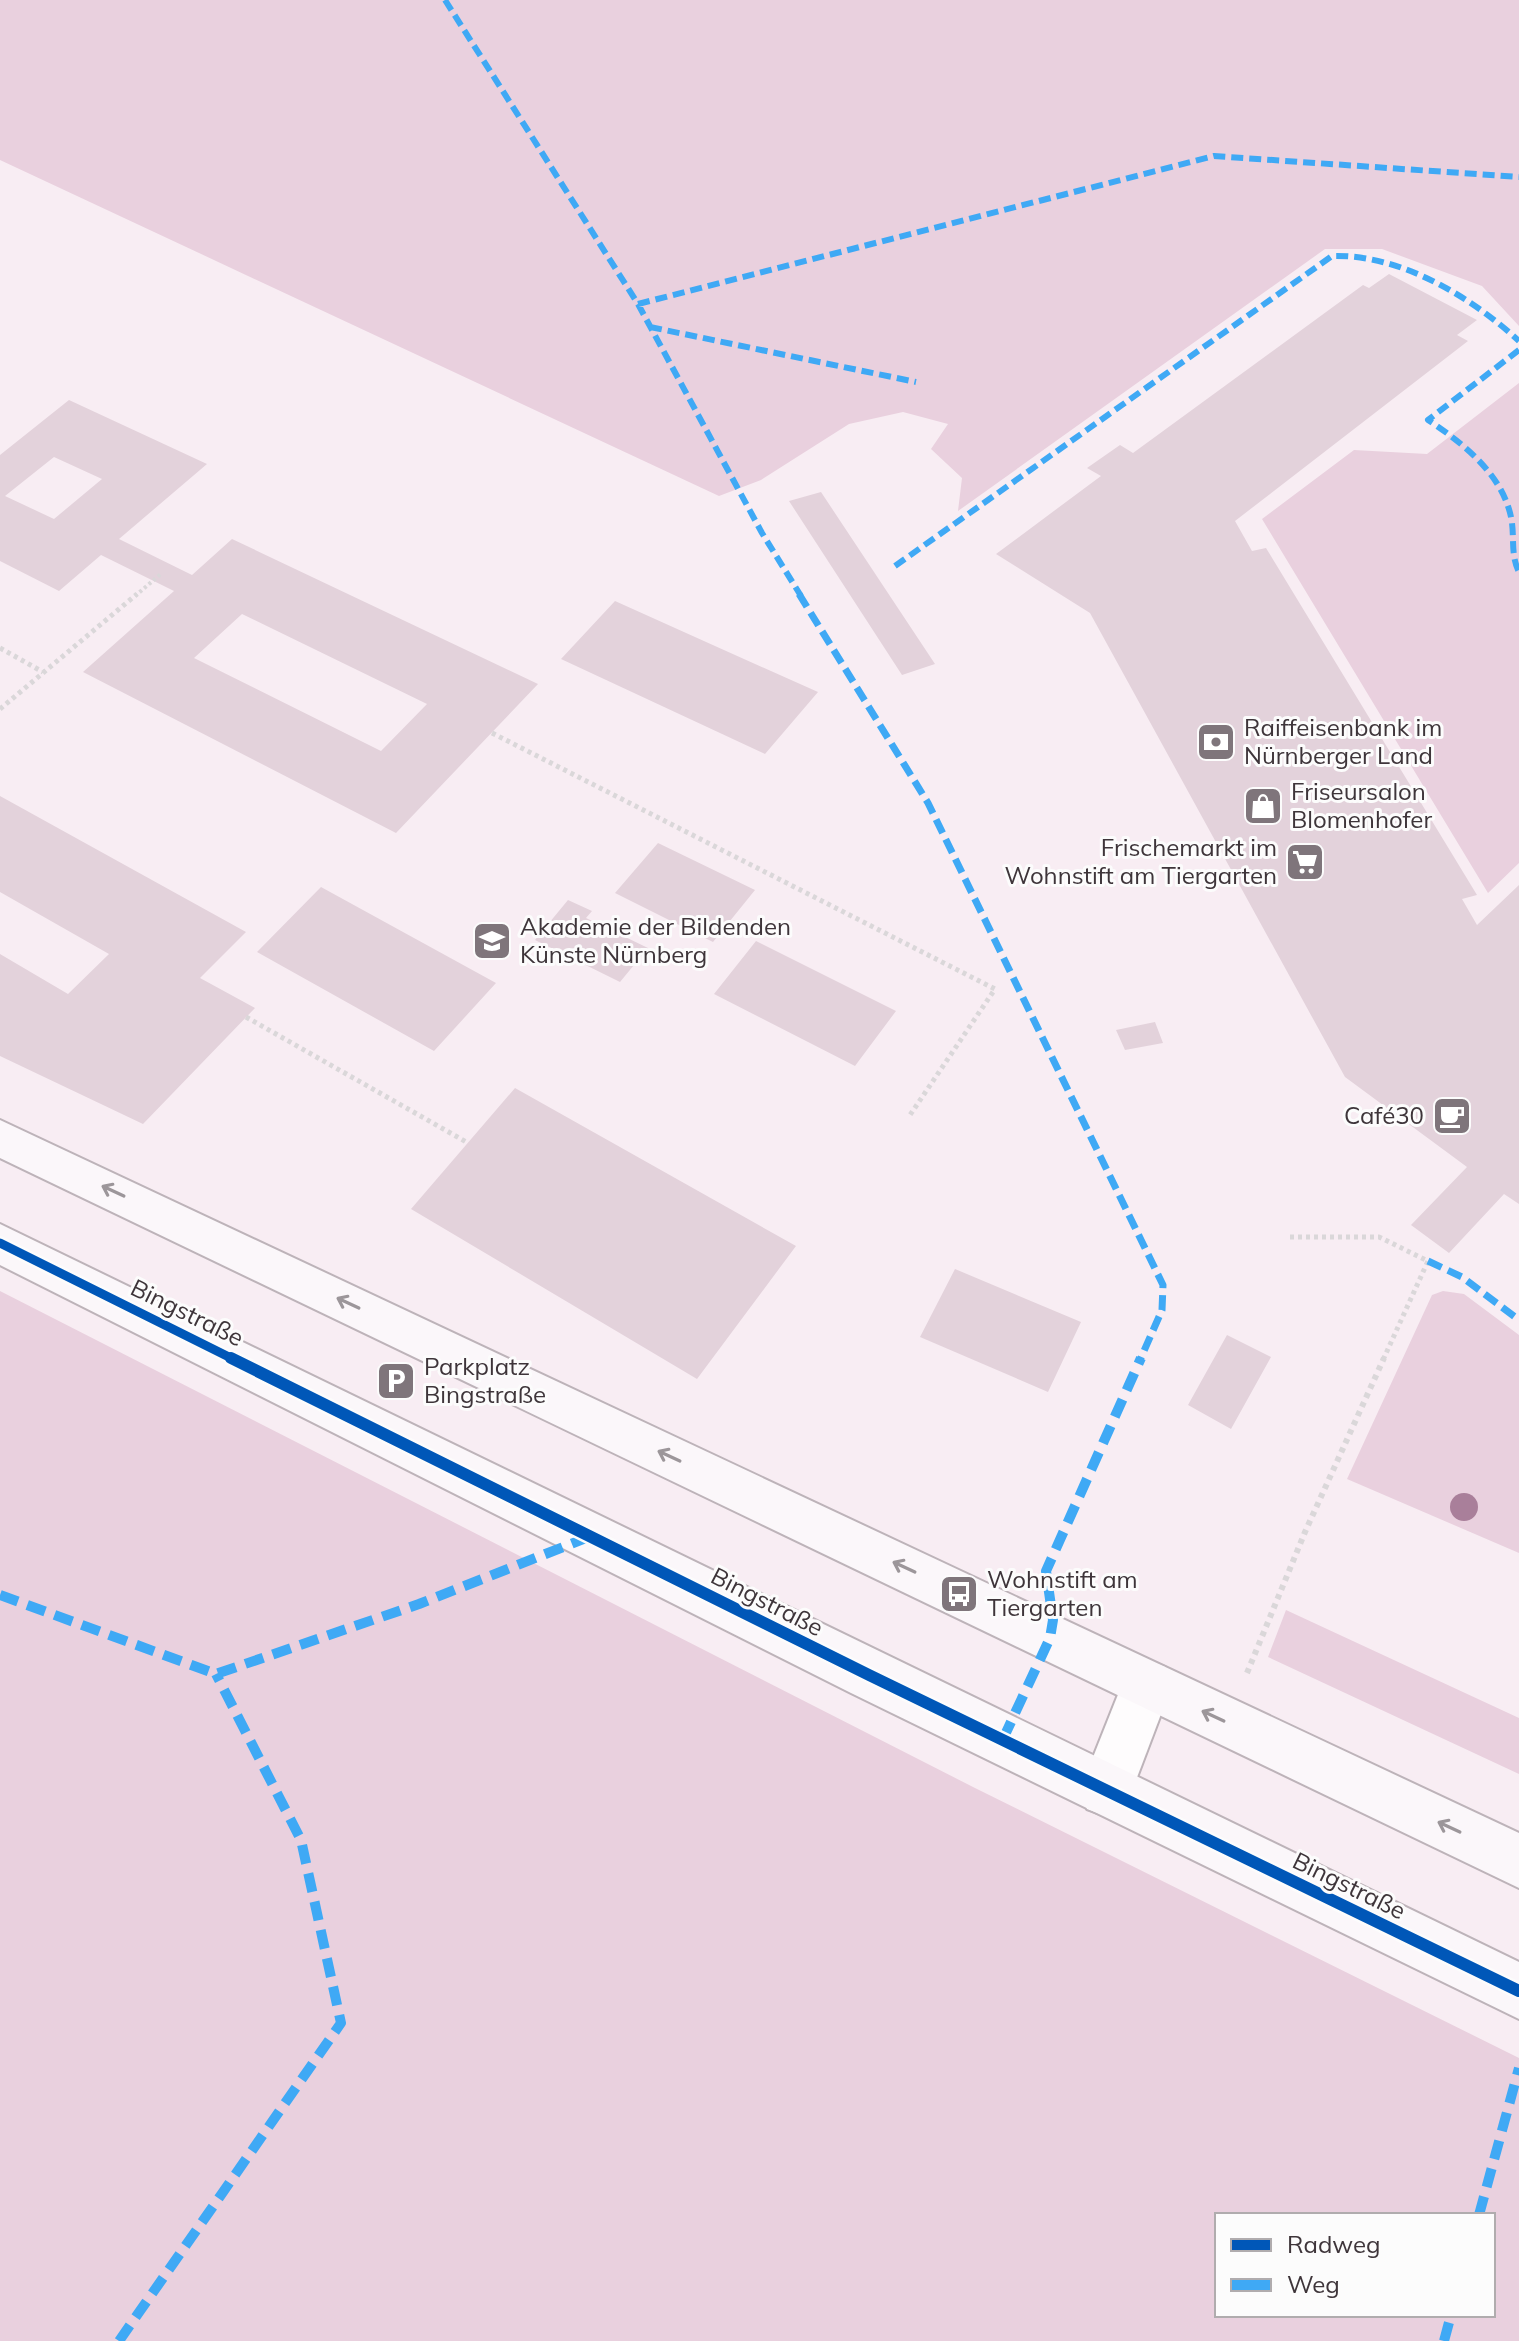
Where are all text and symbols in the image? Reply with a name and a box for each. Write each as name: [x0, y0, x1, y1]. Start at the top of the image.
place label: Raiffeisenbank im Nürnberger Land: [1244, 712, 1442, 770]
bank icon: Raiffeisenbank im Nürnberger Land: [1195, 721, 1237, 763]
place label: Friseursalon Blomenhofer: [1291, 776, 1432, 834]
shop icon: Friseursalon Blomenhofer: [1242, 785, 1284, 827]
place label: Frischemarkt im Wohnstift am Tiergarten: [1005, 832, 1277, 890]
supermarket icon: Frischemarkt im Wohnstift am Tiergarten: [1284, 841, 1326, 883]
place label: Akademie der Bildenden Künste Nürnberg: [520, 911, 791, 969]
school or university icon: Akademie der Bildenden Künste Nürnberg: [471, 920, 513, 962]
cafe icon: Café30: [1431, 1095, 1473, 1137]
place label: Café30: [1344, 1100, 1424, 1130]
one-way arrow: [101, 1183, 125, 1198]
street label: Bingstraße: [126, 1272, 249, 1352]
one-way arrow: [336, 1295, 360, 1310]
place label: Parkplatz Bingstraße: [424, 1351, 546, 1409]
parking icon: Parkplatz Bingstraße: [375, 1360, 417, 1402]
one-way arrow: [657, 1448, 681, 1463]
one-way arrow: [892, 1559, 916, 1574]
street label: Bingstraße: [706, 1560, 829, 1642]
place label: Wohnstift am Tiergarten: [987, 1564, 1138, 1622]
bus stop icon: Wohnstift am Tiergarten: [938, 1573, 980, 1615]
one-way arrow: [1202, 1708, 1226, 1723]
one-way arrow: [1437, 1819, 1461, 1834]
street label: Bingstraße: [1288, 1845, 1411, 1925]
legend: [1215, 2213, 1495, 2317]
text: Radweg: [1287, 2229, 1381, 2259]
text: Weg: [1287, 2269, 1340, 2299]

